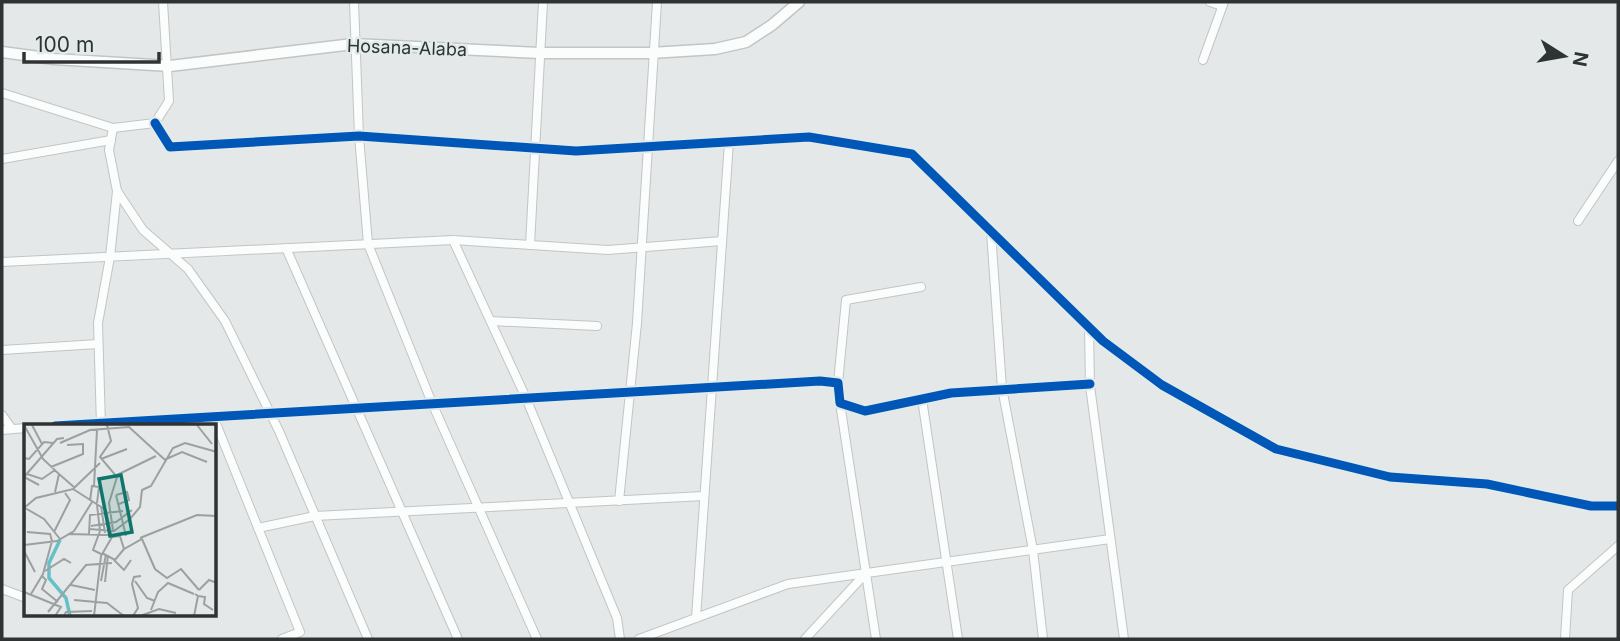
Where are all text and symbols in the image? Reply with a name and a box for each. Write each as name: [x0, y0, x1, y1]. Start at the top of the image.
scale bar: [24, 21, 159, 65]
north arrow: [1529, 21, 1599, 91]
text: 100 m: [35, 32, 94, 57]
street label: Hosana-Alaba: [346, 35, 468, 60]
text: N: [1568, 50, 1593, 68]
inset map: [24, 424, 217, 616]

